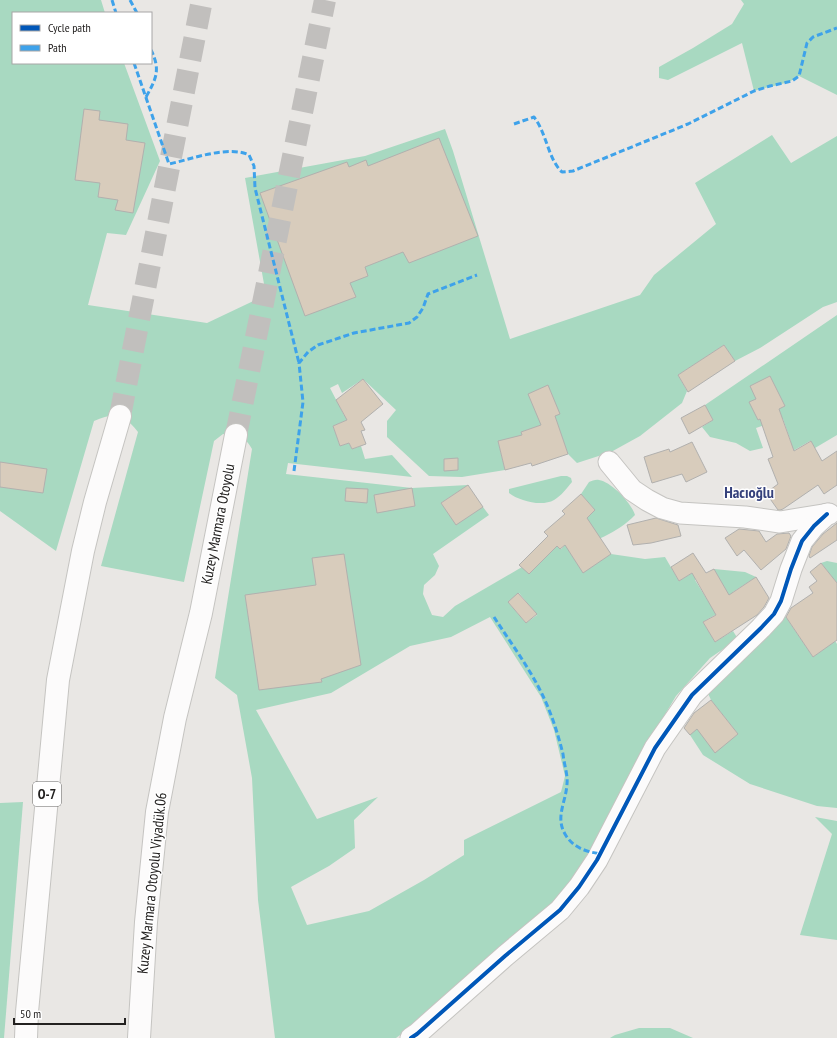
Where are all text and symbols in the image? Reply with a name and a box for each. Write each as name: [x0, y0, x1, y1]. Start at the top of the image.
legend: [12, 12, 152, 64]
text: Cycle path: [48, 20, 91, 35]
text: Path: [48, 40, 66, 55]
street label: Kuzey Marmara Otoyolu: [196, 462, 239, 586]
district label: Hacıoğlu: [724, 482, 774, 502]
road number: O-7: [33, 782, 61, 806]
street label: Kuzey Marmara Otoyolu Viyadük.06: [133, 791, 170, 975]
scale bar: [14, 1000, 125, 1026]
text: 50 m: [20, 1006, 41, 1021]

